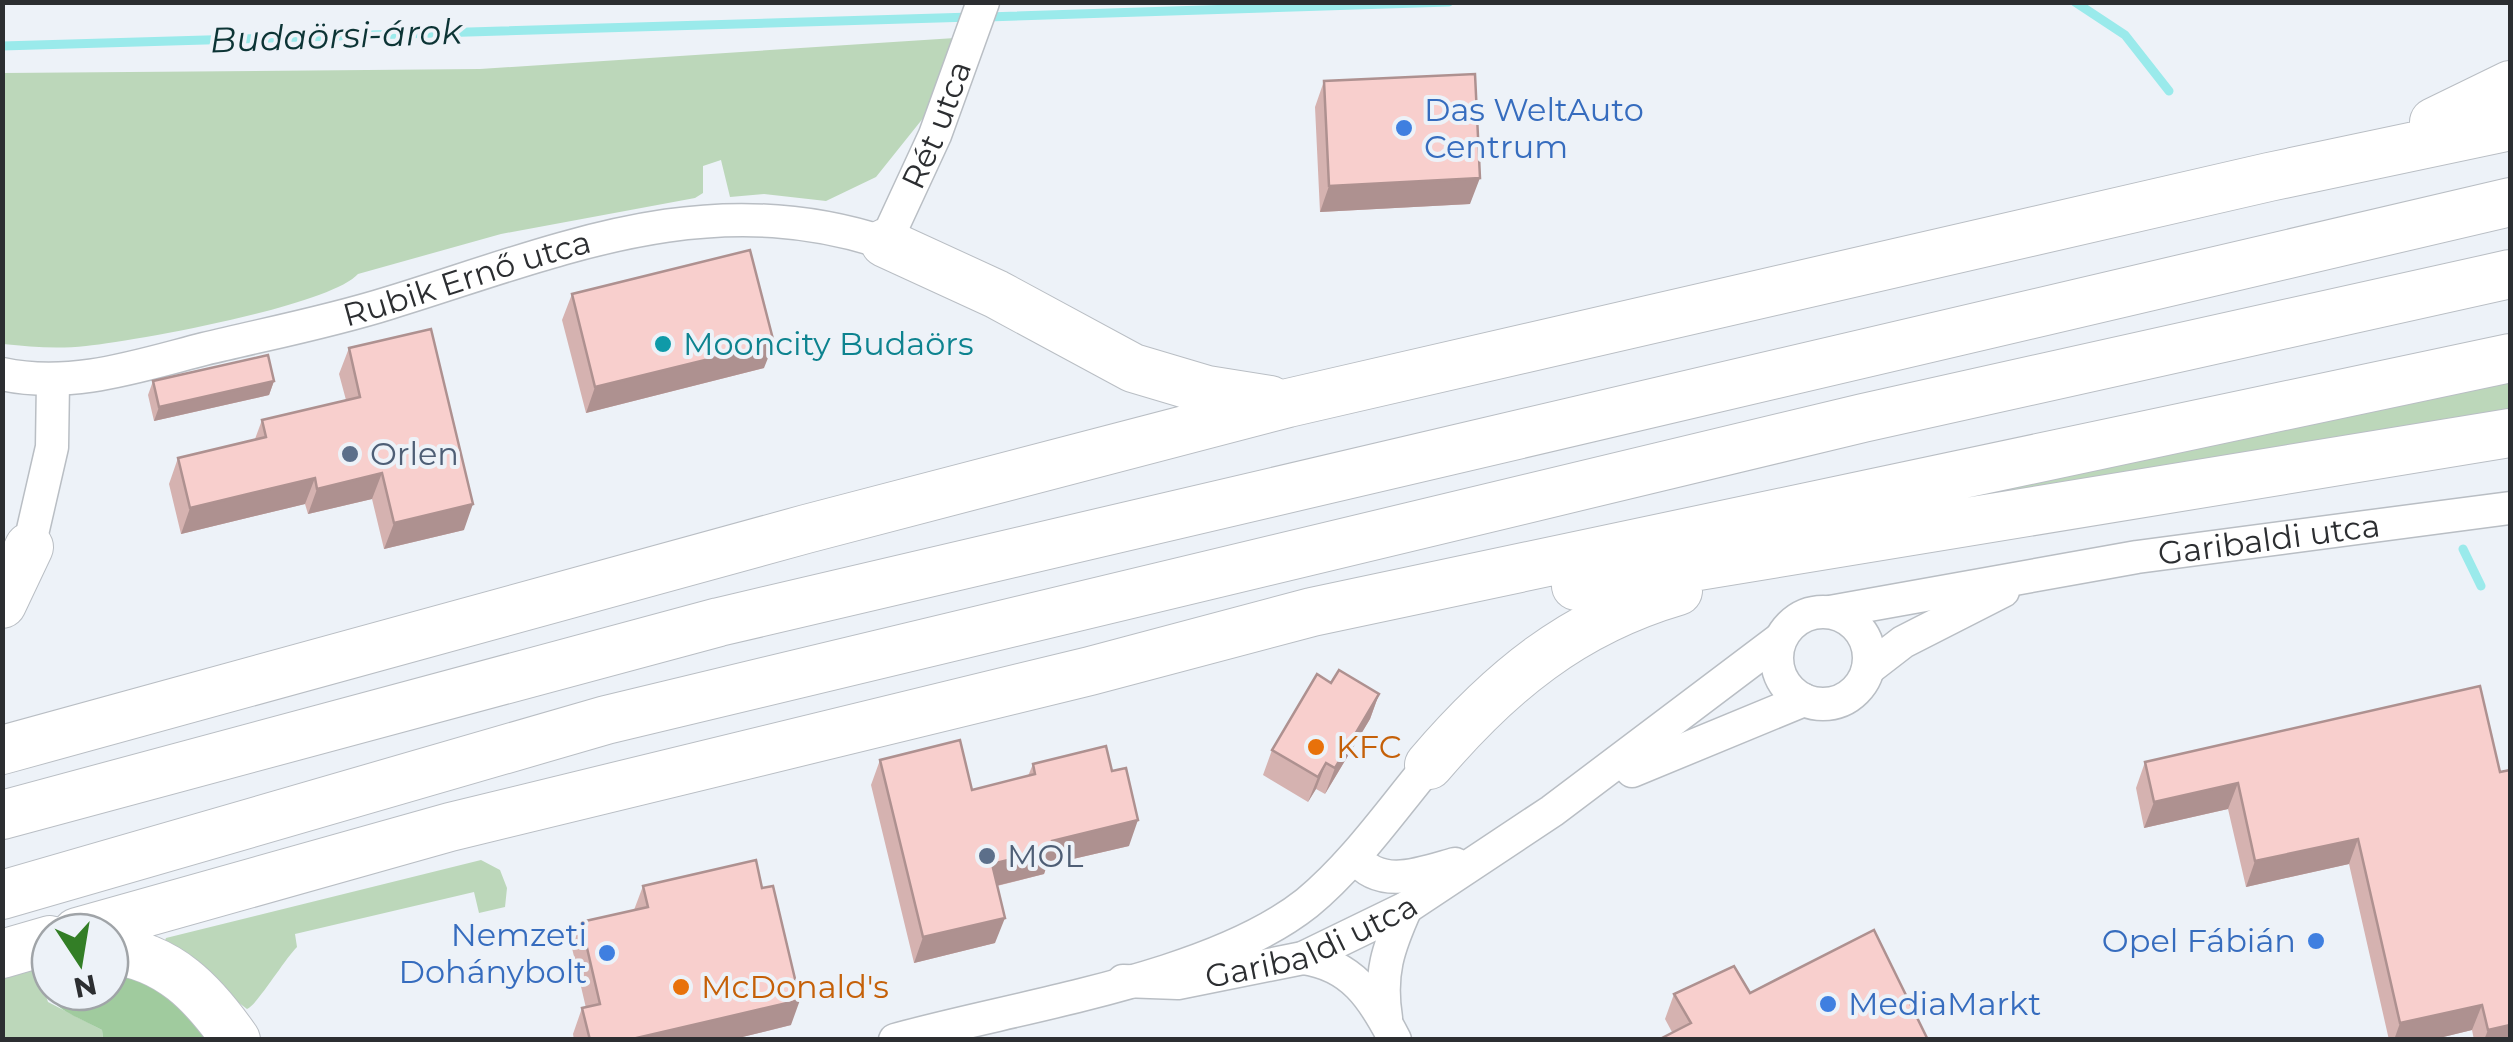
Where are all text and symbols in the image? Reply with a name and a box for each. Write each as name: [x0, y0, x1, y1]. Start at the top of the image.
water label: Budaörsi-árok: [209, 10, 465, 61]
street label: Rét utca: [893, 55, 979, 195]
place label: Das WeltAuto Centrum: [1424, 90, 1644, 166]
marker: Das WeltAuto Centrum: [1393, 117, 1415, 139]
street label: Rubik Ernő utca: [339, 222, 595, 334]
place label: Mooncity Budaörs: [683, 324, 974, 363]
marker: Mooncity Budaörs: [652, 333, 674, 355]
place label: Orlen: [370, 434, 459, 473]
marker: Orlen: [339, 443, 361, 465]
street label: Garibaldi utca: [2156, 505, 2382, 573]
place label: KFC: [1336, 727, 1401, 766]
marker: KFC: [1305, 736, 1327, 758]
place label: MOL: [1007, 836, 1083, 875]
marker: MOL: [976, 845, 998, 867]
street label: Garibaldi utca: [1202, 886, 1425, 996]
north arrow: [30, 912, 130, 1012]
place label: Nemzeti Dohánybolt: [399, 915, 587, 991]
place label: Opel Fábián: [2102, 921, 2296, 960]
marker: Opel Fábián: [2305, 930, 2327, 952]
marker: Nemzeti Dohánybolt: [596, 942, 618, 964]
text: N: [71, 967, 100, 1005]
place label: McDonald's: [701, 967, 889, 1006]
marker: McDonald's: [670, 976, 692, 998]
place label: MediaMarkt: [1848, 984, 2041, 1023]
marker: MediaMarkt: [1817, 993, 1839, 1015]

